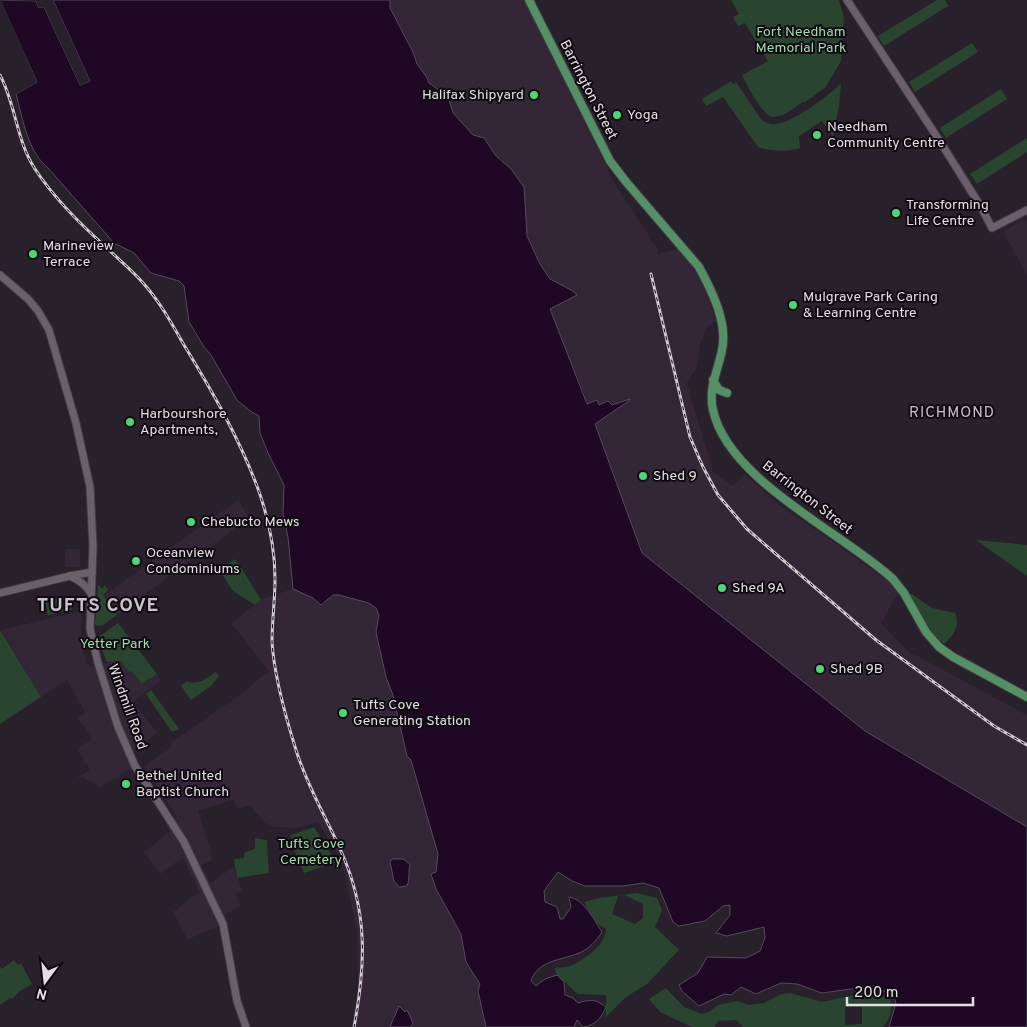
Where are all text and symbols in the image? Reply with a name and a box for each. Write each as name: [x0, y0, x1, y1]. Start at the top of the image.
park label: Fort Needham Memorial Park: [756, 24, 846, 57]
street label: Barrington Street: [556, 37, 620, 143]
place label: Halifax Shipyard: [422, 87, 524, 104]
marker: Halifax Shipyard: [528, 89, 540, 101]
place label: Yoga: [627, 107, 658, 124]
marker: Yoga: [611, 109, 623, 121]
place label: Needham Community Centre: [827, 119, 945, 152]
marker: Needham Community Centre: [811, 129, 823, 141]
place label: Transforming Life Centre: [906, 197, 989, 230]
marker: Transforming Life Centre: [890, 207, 902, 219]
place label: Marineview Terrace: [43, 238, 114, 271]
marker: Marineview Terrace: [27, 248, 39, 260]
place label: Mulgrave Park Caring & Learning Centre: [803, 289, 938, 322]
marker: Mulgrave Park Caring & Learning Centre: [787, 299, 799, 311]
district label: RICHMOND: [909, 404, 995, 423]
place label: Harbourshore Apartments,: [140, 406, 227, 439]
marker: Harbourshore Apartments,: [124, 416, 136, 428]
street label: Barrington Street: [759, 458, 855, 538]
place label: Shed 9: [653, 468, 697, 485]
marker: Shed 9: [637, 470, 649, 482]
place label: Chebucto Mews: [201, 514, 300, 531]
marker: Chebucto Mews: [185, 516, 197, 528]
place label: Oceanview Condominiums: [146, 545, 240, 578]
marker: Oceanview Condominiums: [130, 555, 142, 567]
place label: Shed 9A: [732, 580, 785, 597]
marker: Shed 9A: [716, 582, 728, 594]
district label: TUFTS COVE: [37, 594, 159, 618]
park label: Yetter Park: [80, 636, 150, 653]
place label: Shed 9B: [830, 661, 883, 678]
street label: Windmill Road: [104, 662, 150, 752]
marker: Shed 9B: [814, 663, 826, 675]
place label: Tufts Cove Generating Station: [353, 697, 471, 730]
marker: Tufts Cove Generating Station: [337, 707, 349, 719]
place label: Bethel United Baptist Church: [136, 768, 229, 801]
marker: Bethel United Baptist Church: [120, 778, 132, 790]
park label: Tufts Cove Cemetery: [278, 836, 344, 869]
north arrow: [20, 957, 70, 1007]
scale bar: [847, 974, 973, 1006]
text: N: [35, 984, 49, 1003]
text: 200 m: [854, 984, 899, 1003]

